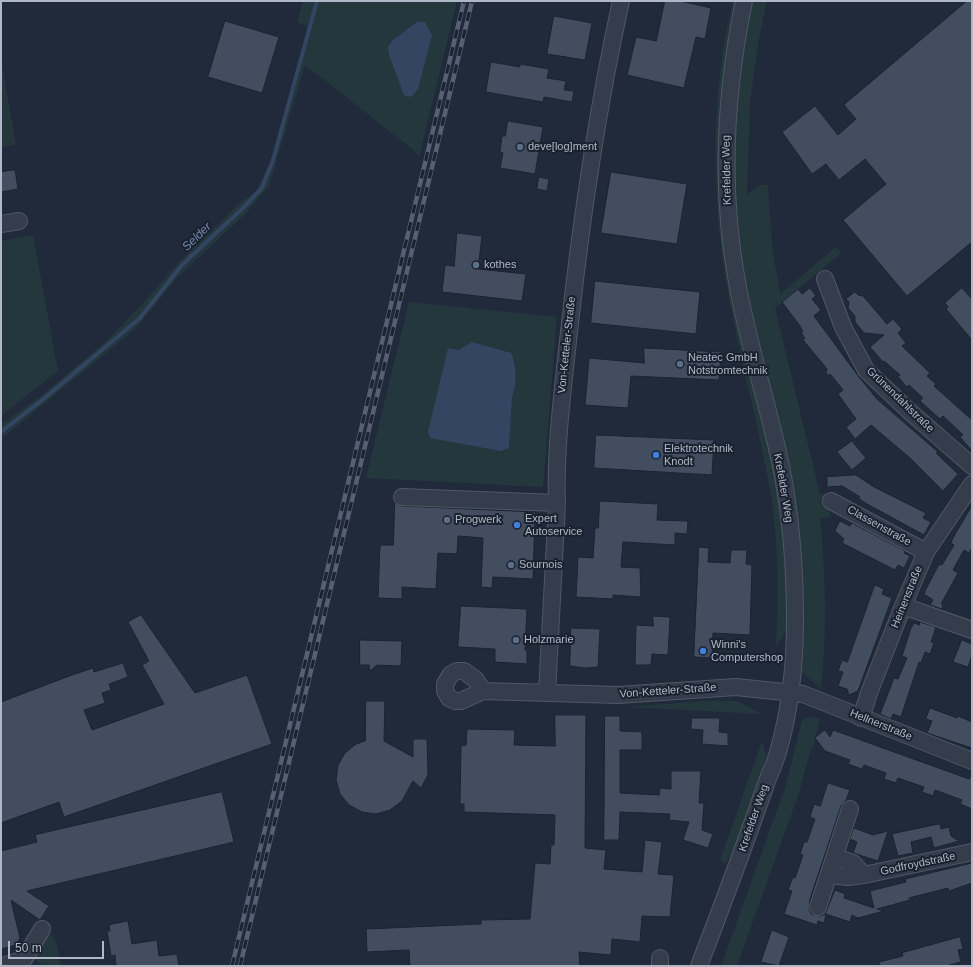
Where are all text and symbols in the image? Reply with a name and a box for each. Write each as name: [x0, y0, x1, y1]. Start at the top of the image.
street label: Krefelder Weg: [720, 135, 734, 205]
place label: deve[log]ment: [528, 140, 597, 154]
marker: deve[log]ment: [515, 142, 525, 152]
water label: Selder: [180, 220, 214, 254]
place label: kothes: [484, 258, 516, 272]
marker: kothes: [471, 260, 481, 270]
street label: Von-Ketteler-Straße: [555, 296, 579, 394]
place label: Neatec GmbH Notstromtechnik: [688, 351, 767, 377]
marker: Neatec GmbH Notstromtechnik: [675, 359, 685, 369]
street label: Grünendahlstraße: [864, 364, 936, 436]
place label: Elektrotechnik Knodt: [664, 442, 733, 468]
marker: Elektrotechnik Knodt: [651, 450, 661, 460]
street label: Krefelder Weg: [770, 452, 796, 524]
street label: Classenstraße: [845, 503, 913, 549]
place label: Expert Autoservice: [525, 512, 582, 538]
place label: Progwerk: [455, 513, 501, 527]
marker: Progwerk: [442, 515, 452, 525]
marker: Expert Autoservice: [512, 520, 522, 530]
place label: Sournois: [519, 558, 562, 572]
marker: Sournois: [506, 560, 516, 570]
street label: Heinenstraße: [889, 564, 925, 630]
place label: Holzmarie: [524, 633, 574, 647]
marker: Holzmarie: [511, 635, 521, 645]
place label: Winni's Computershop: [711, 638, 783, 664]
marker: Winni's Computershop: [698, 646, 708, 656]
street label: Von-Ketteler-Straße: [619, 681, 717, 701]
street label: Hellnerstraße: [848, 707, 914, 743]
street label: Krefelder Weg: [736, 783, 772, 853]
street label: Godfroydstraße: [879, 850, 957, 878]
scale bar: [10, 933, 106, 959]
text: 50 m: [15, 941, 42, 955]

